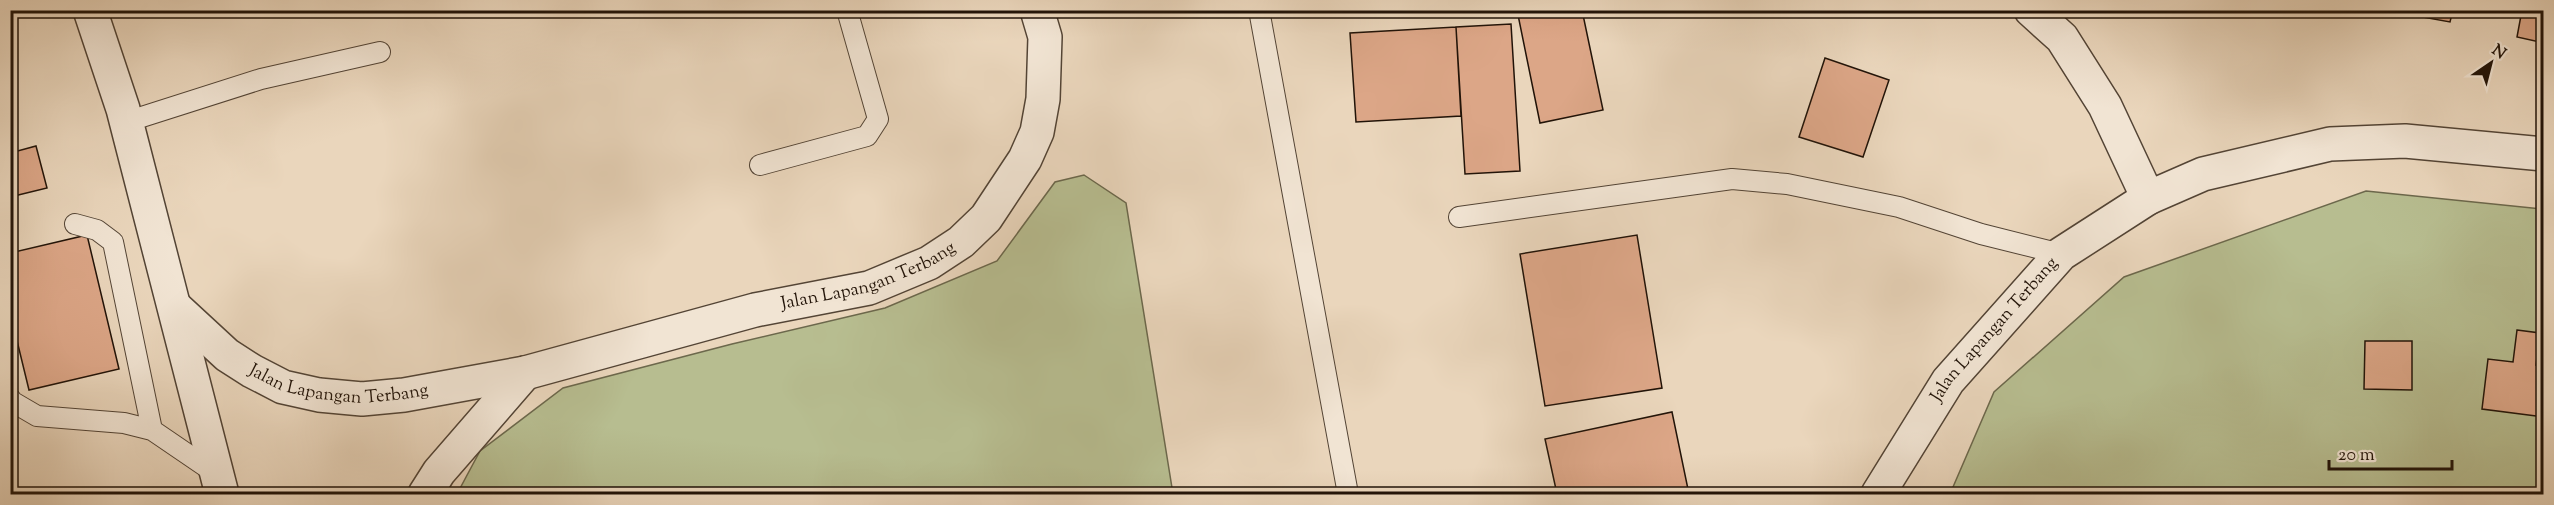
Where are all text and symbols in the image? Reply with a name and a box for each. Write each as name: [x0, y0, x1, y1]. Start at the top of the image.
north arrow: [2461, 33, 2521, 93]
text: N: [2486, 40, 2510, 66]
street label: Jalan Lapangan Terbang: [778, 236, 961, 318]
street label: Jalan Lapangan Terbang: [1924, 252, 2065, 408]
street label: Jalan Lapangan Terbang: [243, 358, 431, 412]
scale bar: [2329, 433, 2452, 471]
text: 20 m: [2338, 443, 2375, 469]

